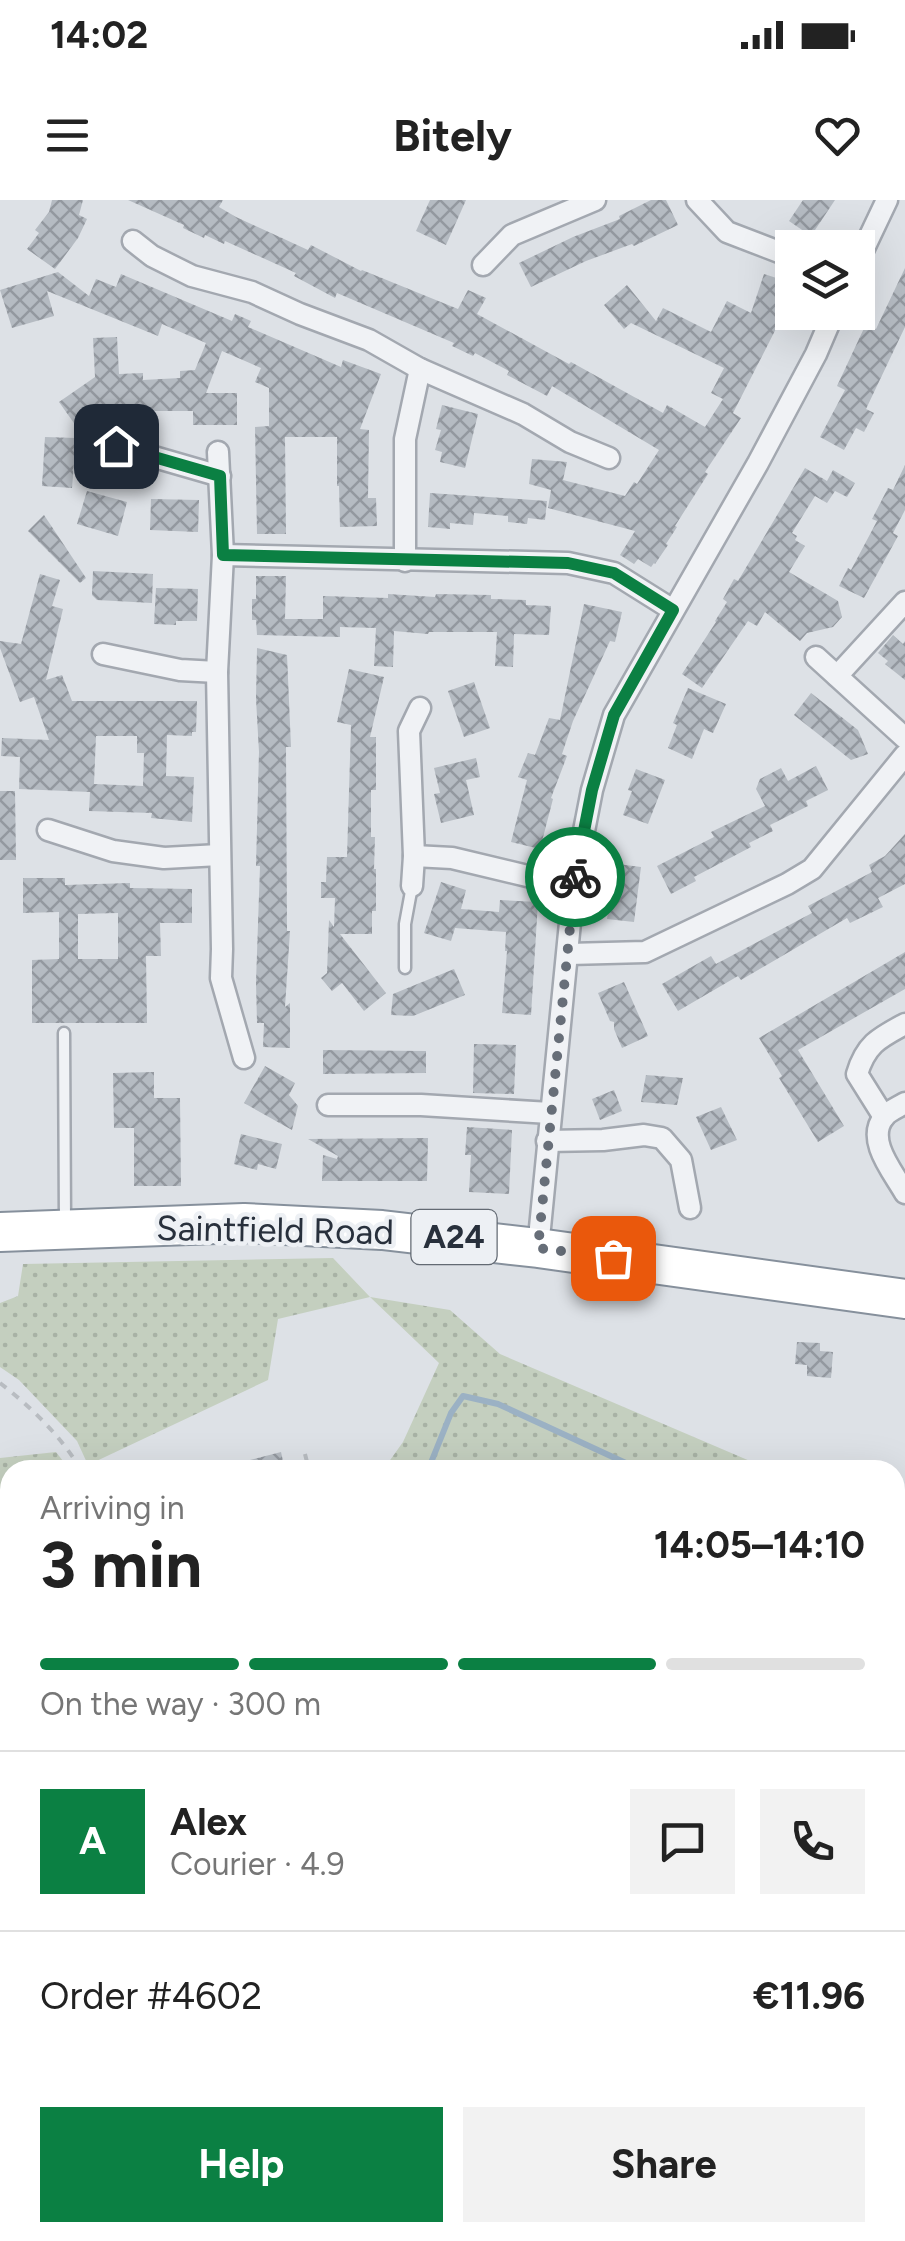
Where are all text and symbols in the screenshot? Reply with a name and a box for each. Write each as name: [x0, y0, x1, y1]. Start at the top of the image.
text: 14:02: [50, 12, 148, 58]
icon: menu: [40, 108, 95, 163]
text: Bitely: [393, 108, 512, 162]
icon: heart: [810, 108, 865, 163]
map controls: [775, 230, 875, 330]
button: layers: [775, 230, 875, 330]
pin: [74, 404, 159, 489]
icon: home: [89, 419, 144, 474]
courier: [525, 827, 625, 927]
icon: bike: [548, 850, 603, 905]
street label: Saintfield Road: [156, 1207, 394, 1253]
road number: A24: [412, 1210, 496, 1264]
pin: [571, 1216, 656, 1301]
icon: bag: [586, 1231, 641, 1286]
text: Arriving in: [40, 1489, 185, 1527]
text: 14:05–14:10: [654, 1522, 865, 1568]
text: 3 min: [40, 1525, 202, 1603]
text: On the way · 300 m: [40, 1685, 321, 1723]
button: chat: [630, 1789, 735, 1894]
button: phone: [760, 1789, 865, 1894]
text: Alex: [170, 1799, 247, 1845]
text: A: [79, 1818, 106, 1864]
text: Courier · 4.9: [170, 1845, 345, 1883]
text: Order #4602: [40, 1973, 262, 2019]
text: €11.96: [753, 1973, 865, 2019]
button: Help: [40, 2107, 443, 2222]
button: Share: [463, 2107, 865, 2222]

